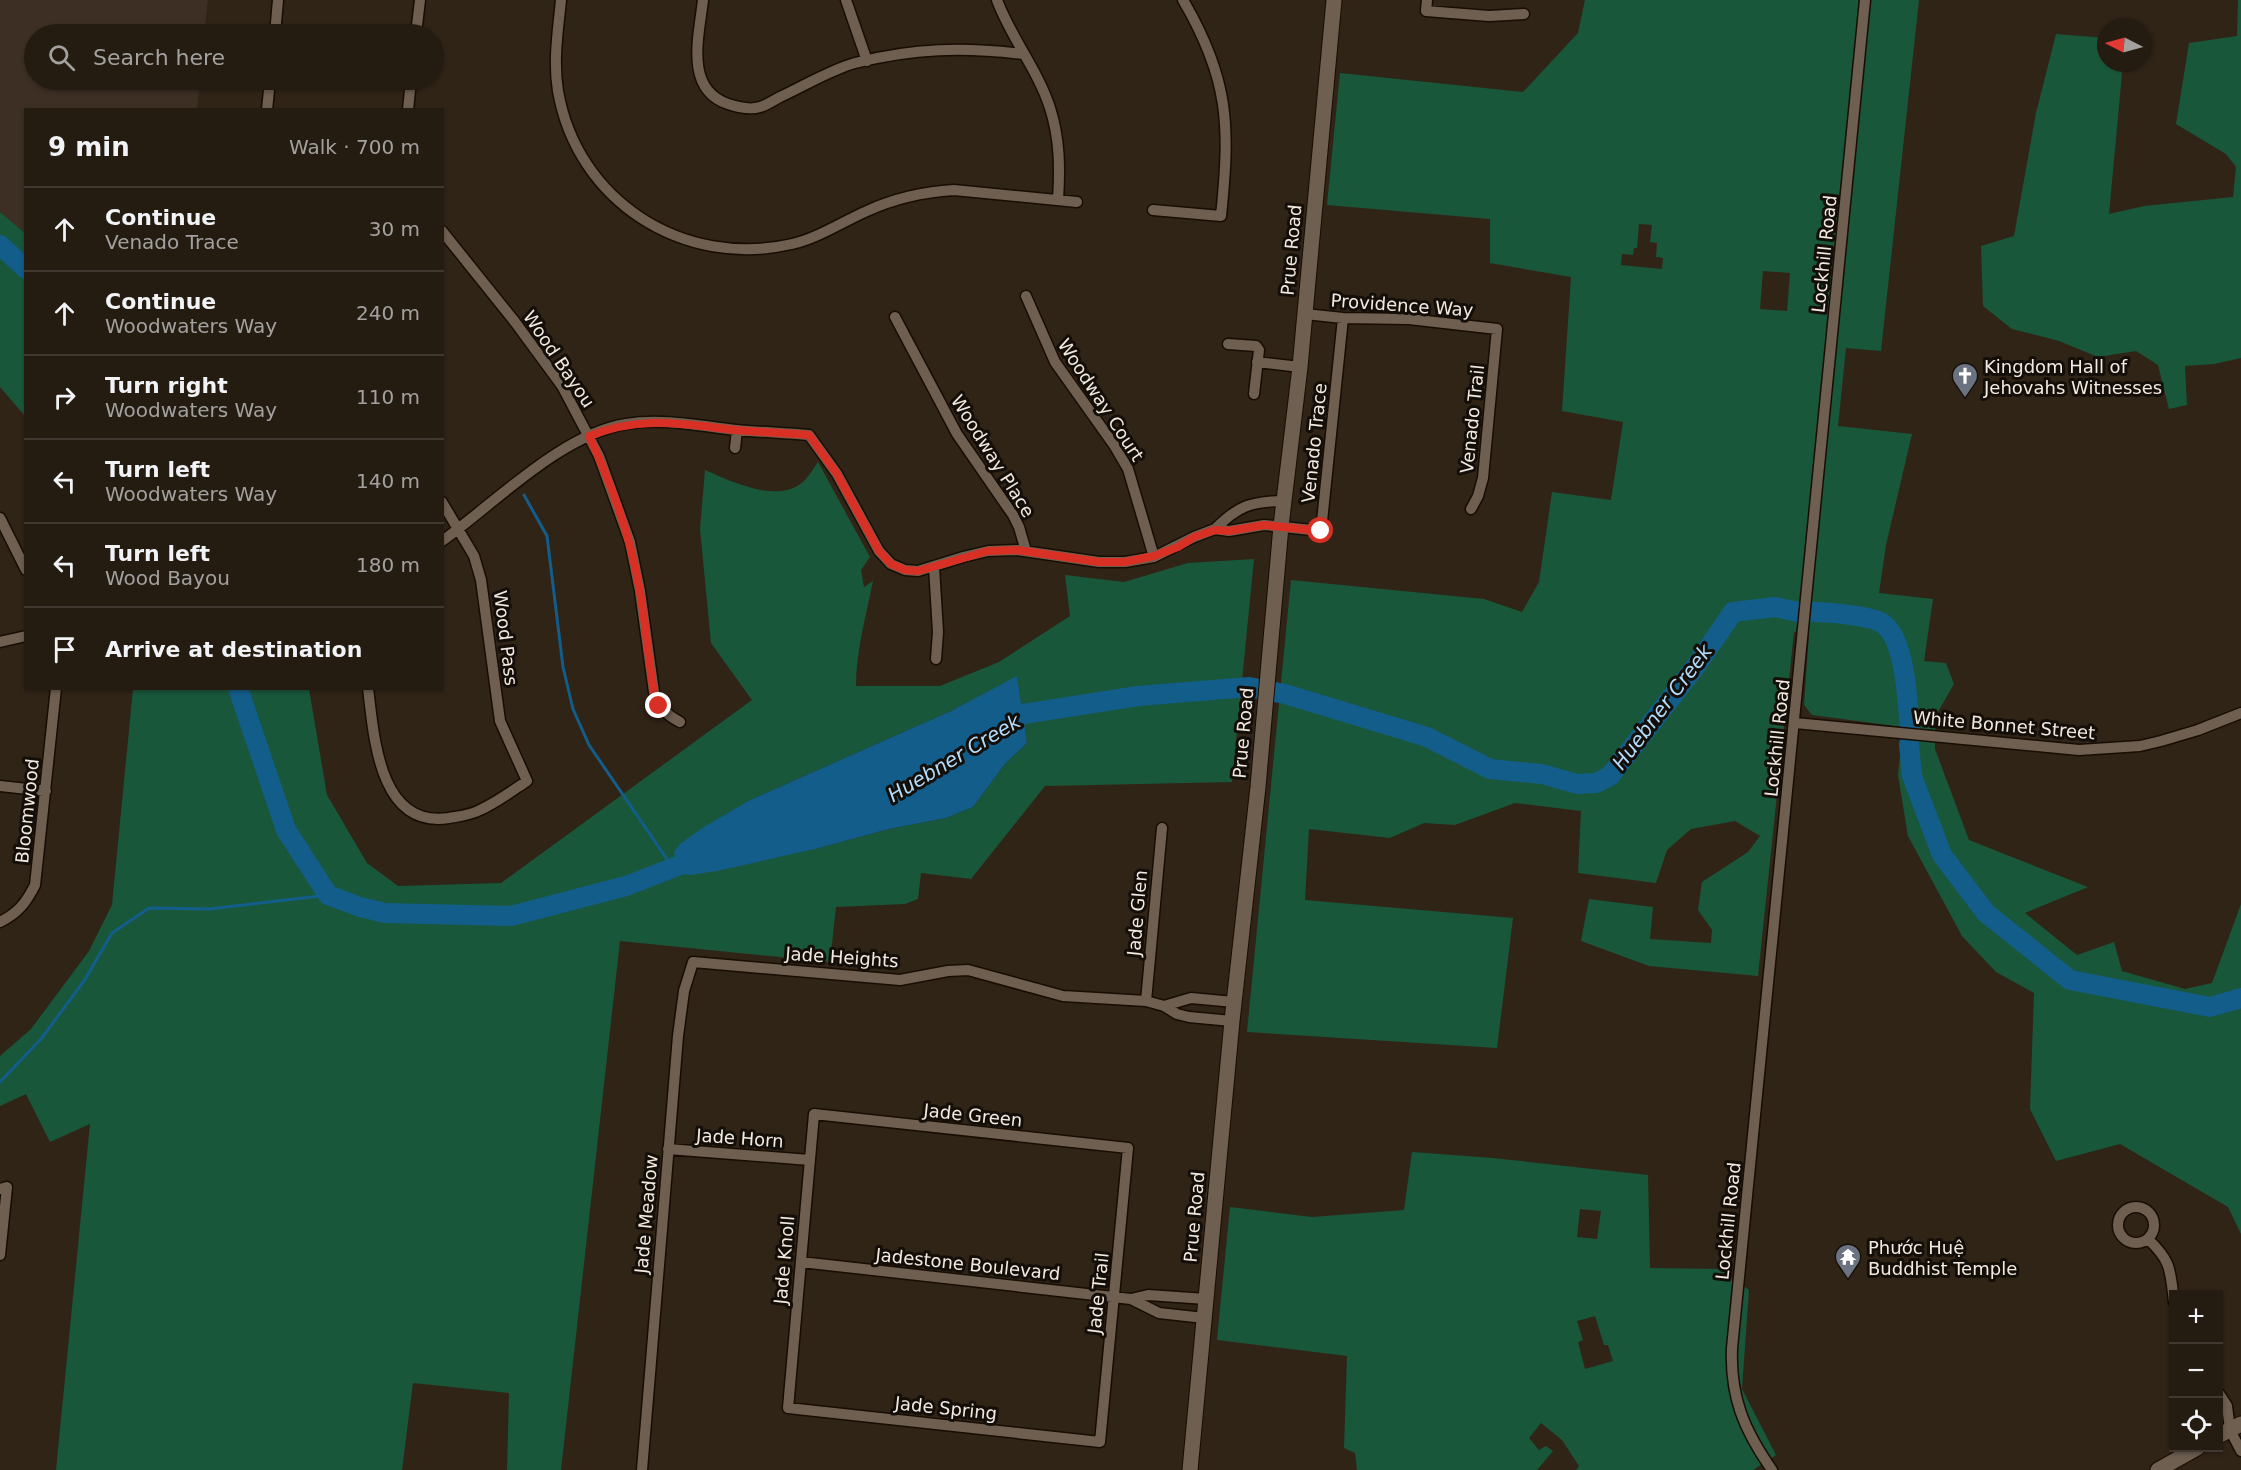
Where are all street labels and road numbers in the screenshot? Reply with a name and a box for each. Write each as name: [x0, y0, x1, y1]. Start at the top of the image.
street label: Lockhill Road: [1807, 194, 1841, 314]
street label: Prue Road: [1277, 204, 1305, 296]
street label: Providence Way: [1330, 290, 1474, 320]
street label: Wood Bayou: [519, 307, 599, 411]
street label: Woodway Court: [1054, 335, 1148, 465]
street label: Venado Trail: [1456, 364, 1488, 474]
street label: Venado Trace: [1297, 382, 1331, 504]
street label: Woodway Place: [947, 391, 1039, 521]
street label: Wood Pass: [490, 589, 522, 687]
street label: Lockhill Road: [1760, 678, 1794, 798]
street label: Prue Road: [1229, 687, 1257, 779]
street label: White Bonnet Street: [1912, 707, 2096, 743]
street label: Bloomwood: [11, 758, 43, 864]
street label: Jade Glen: [1123, 869, 1151, 958]
street label: Jade Heights: [784, 942, 899, 971]
street label: Jade Green: [922, 1099, 1023, 1131]
street label: Jade Horn: [695, 1124, 784, 1152]
street label: Jade Meadow: [630, 1154, 662, 1275]
street label: Lockhill Road: [1711, 1161, 1745, 1281]
street label: Prue Road: [1180, 1171, 1208, 1263]
street label: Jade Knoll: [770, 1215, 798, 1306]
street label: Jadestone Boulevard: [874, 1244, 1061, 1284]
street label: Jade Trail: [1083, 1251, 1113, 1336]
street label: Jade Spring: [893, 1392, 998, 1424]

